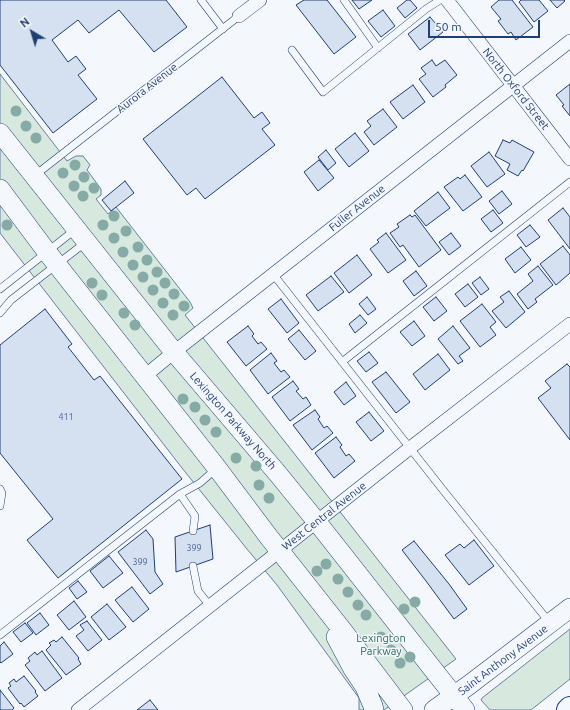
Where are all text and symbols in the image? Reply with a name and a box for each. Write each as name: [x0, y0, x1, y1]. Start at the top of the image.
north arrow: [12, 12, 52, 52]
scale bar: [430, 12, 542, 38]
text: N: [18, 15, 32, 30]
text: 50 m: [435, 20, 462, 33]
street label: North Oxford Street: [480, 45, 552, 133]
street label: Aurora Avenue: [114, 60, 180, 116]
street label: Fuller Avenue: [326, 182, 388, 234]
street label: Lexington Parkway North: [187, 370, 279, 472]
house number: 411: [58, 412, 74, 422]
street label: West Central Avenue: [279, 479, 369, 553]
house number: 399: [186, 543, 202, 553]
house number: 399: [132, 557, 148, 567]
street label: Saint Anthony Avenue: [456, 622, 550, 698]
park label: Lexington Parkway: [356, 631, 406, 657]

